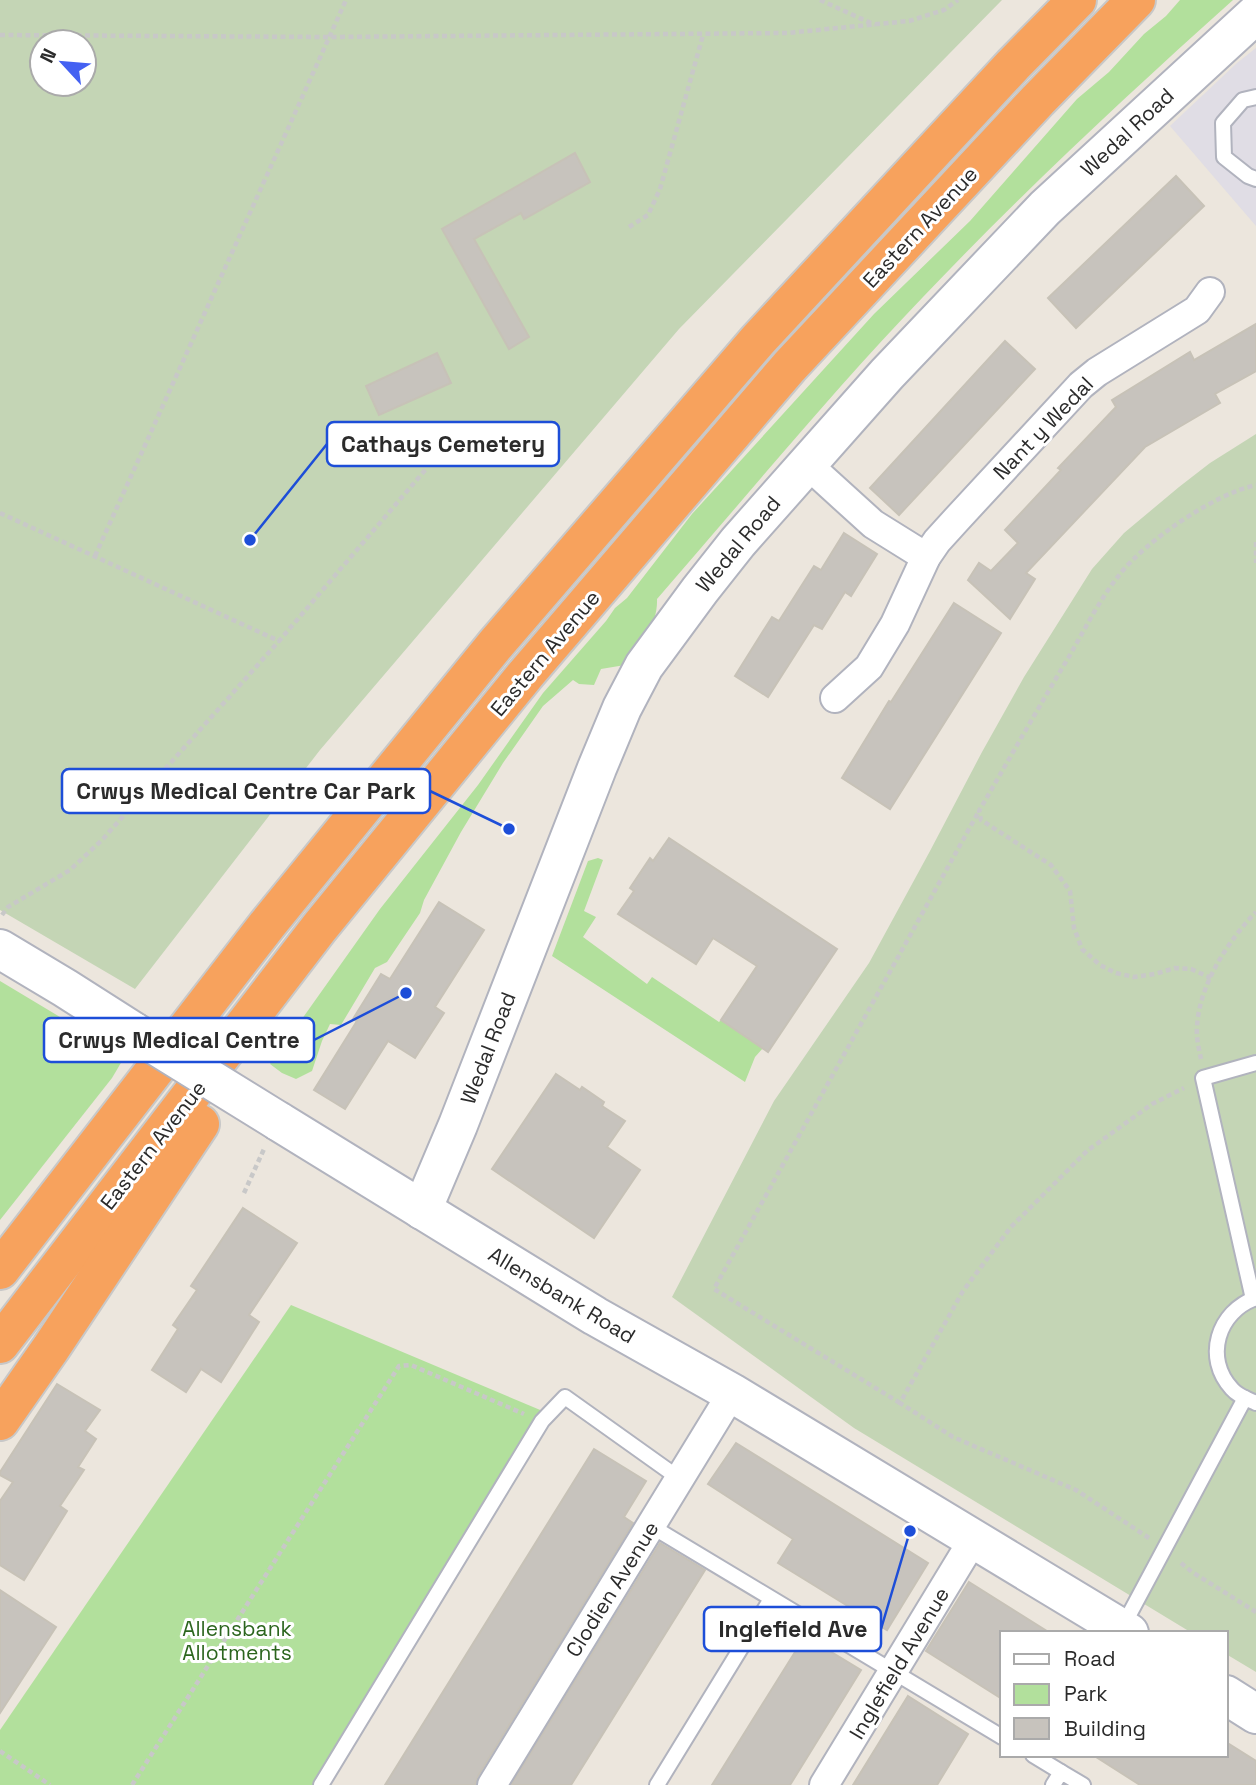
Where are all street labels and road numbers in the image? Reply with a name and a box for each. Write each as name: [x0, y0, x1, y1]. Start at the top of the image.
street label: Wedal Road: [1075, 82, 1179, 182]
street label: Eastern Avenue: [857, 161, 983, 293]
street label: Nant y Wedal: [987, 371, 1099, 485]
street label: Wedal Road: [690, 490, 786, 598]
street label: Eastern Avenue: [484, 584, 606, 722]
street label: Wedal Road: [454, 988, 522, 1108]
street label: Eastern Avenue: [94, 1075, 212, 1215]
street label: Allensbank Road: [484, 1241, 640, 1349]
street label: Clodien Avenue: [560, 1516, 664, 1662]
street label: Inglefield Avenue: [843, 1582, 955, 1744]

